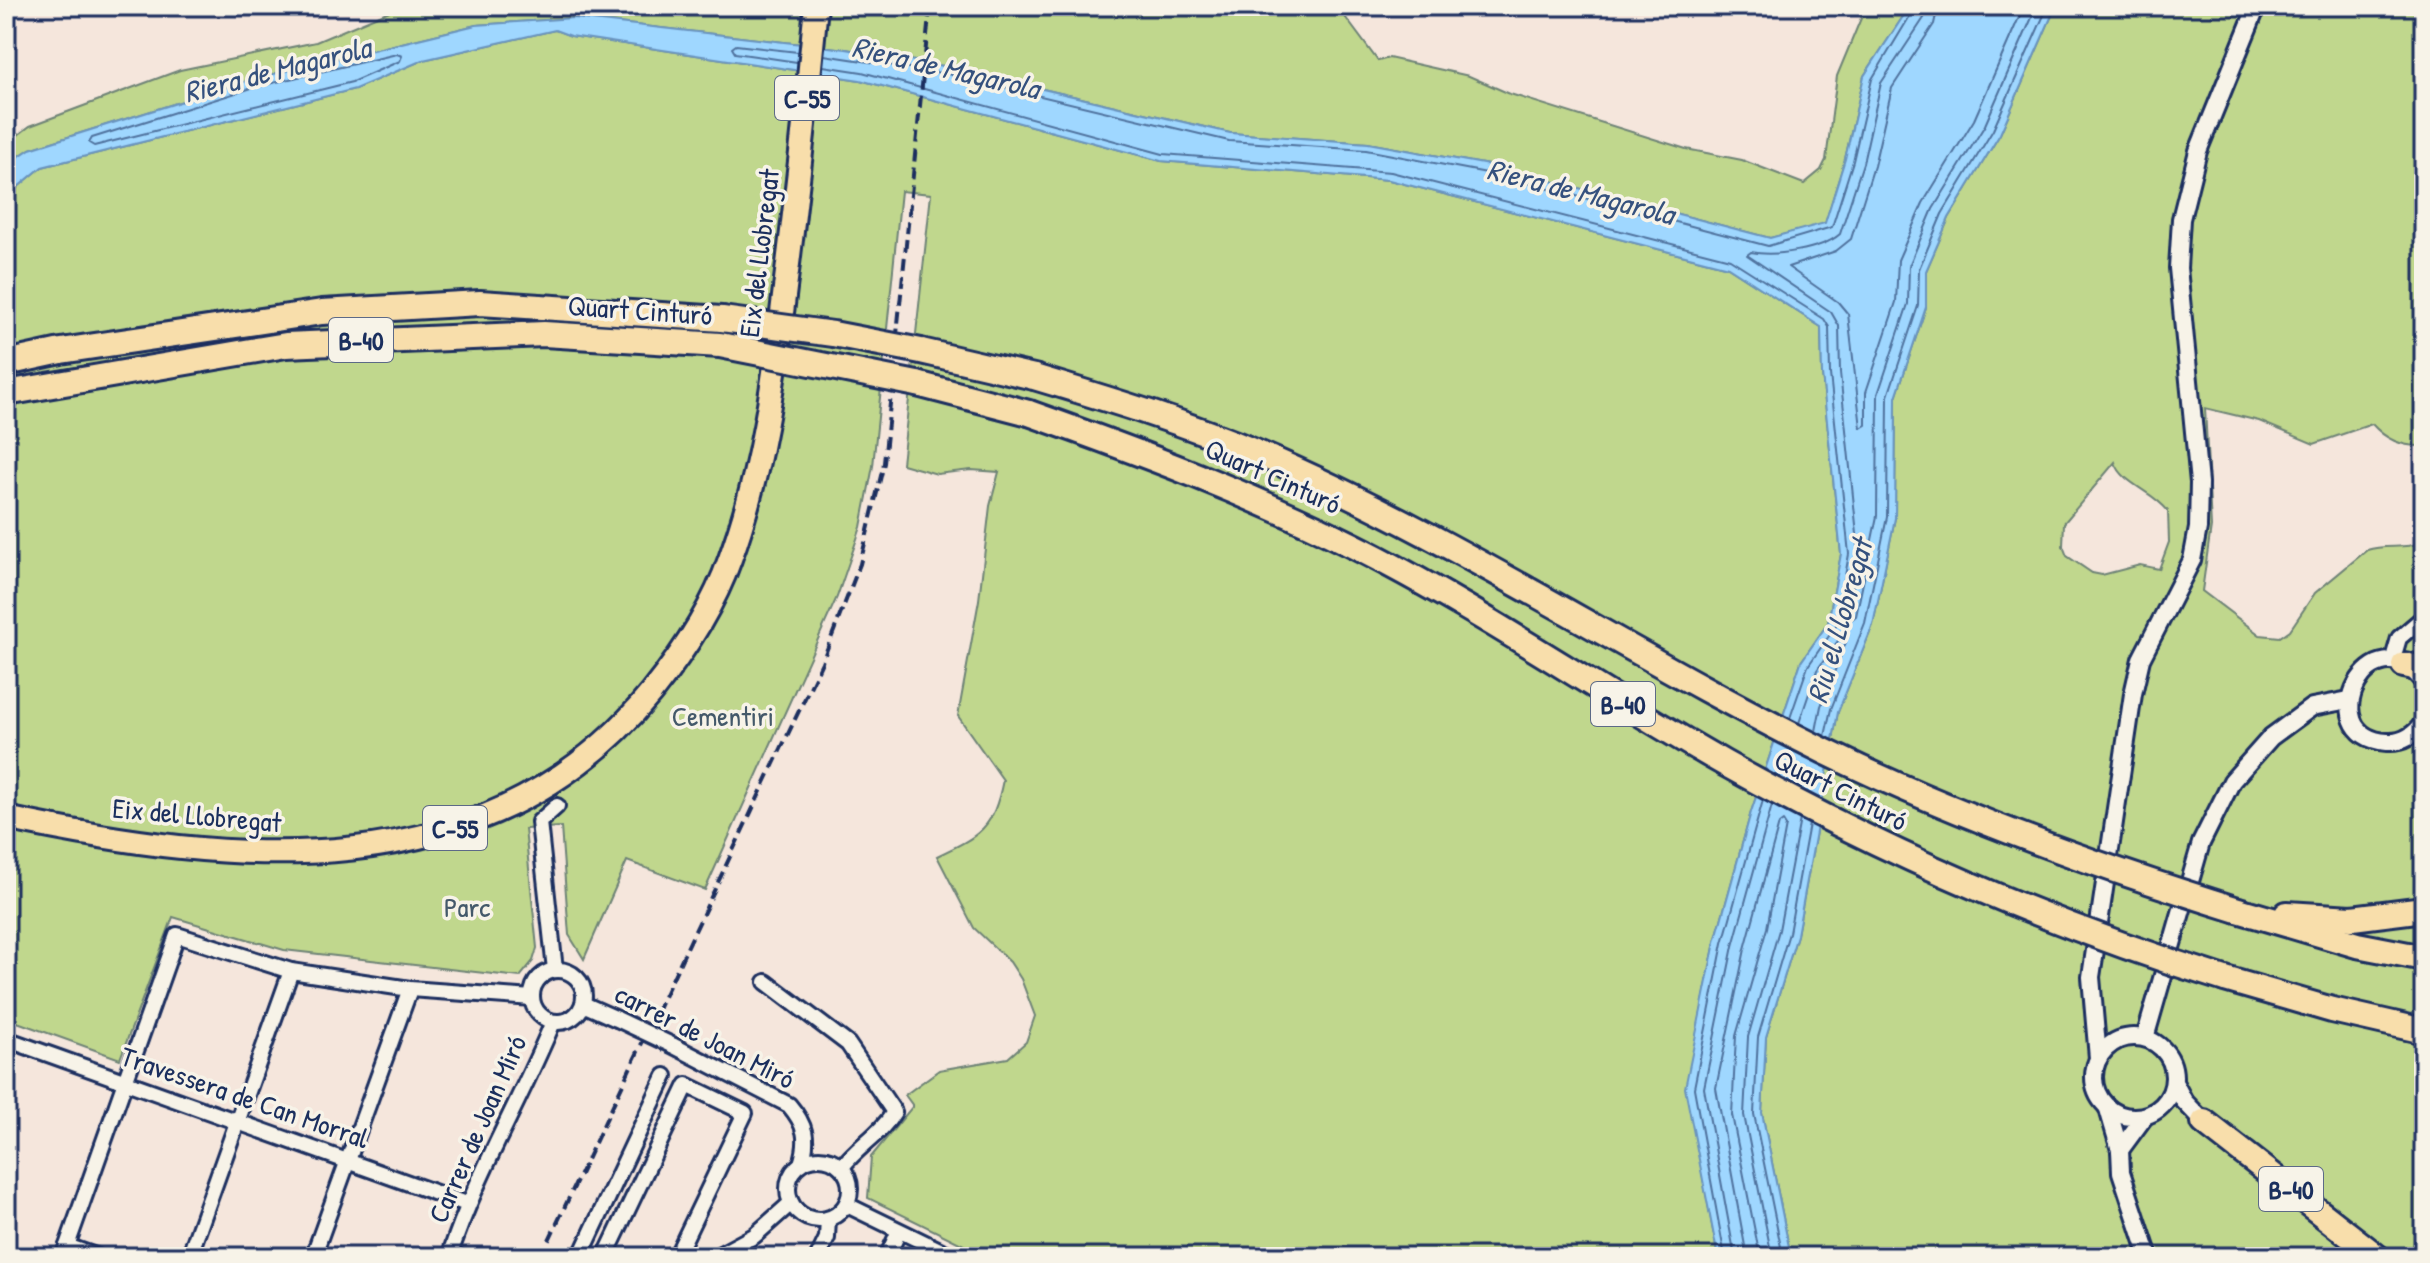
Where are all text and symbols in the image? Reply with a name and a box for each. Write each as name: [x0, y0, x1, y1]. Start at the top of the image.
water label: Riera de Magarola: [179, 26, 378, 112]
water label: Riera de Magarola: [848, 26, 1047, 110]
road number: C-55: [775, 76, 839, 120]
water label: Riera de Magarola: [1483, 148, 1682, 235]
street label: Eix del Llobregat: [730, 166, 788, 339]
street label: Quart Cinturó: [567, 286, 713, 334]
road number: B-40: [329, 318, 393, 362]
street label: Quart Cinturó: [1199, 429, 1347, 523]
water label: Riu el Llobregat: [1797, 530, 1884, 708]
road number: B-40: [1591, 682, 1655, 726]
park label: Cementiri: [672, 697, 774, 735]
street label: Quart Cinturó: [1768, 740, 1914, 840]
street label: Eix del Llobregat: [111, 789, 283, 841]
road number: C-55: [423, 806, 487, 850]
park label: Parc: [444, 888, 490, 926]
street label: carrer de Joan Miró: [609, 974, 801, 1098]
street label: Carrer de Joan Miró: [419, 1029, 535, 1229]
street label: Travessera de Can Morral: [116, 1037, 375, 1157]
road number: B-40: [2259, 1167, 2323, 1211]

